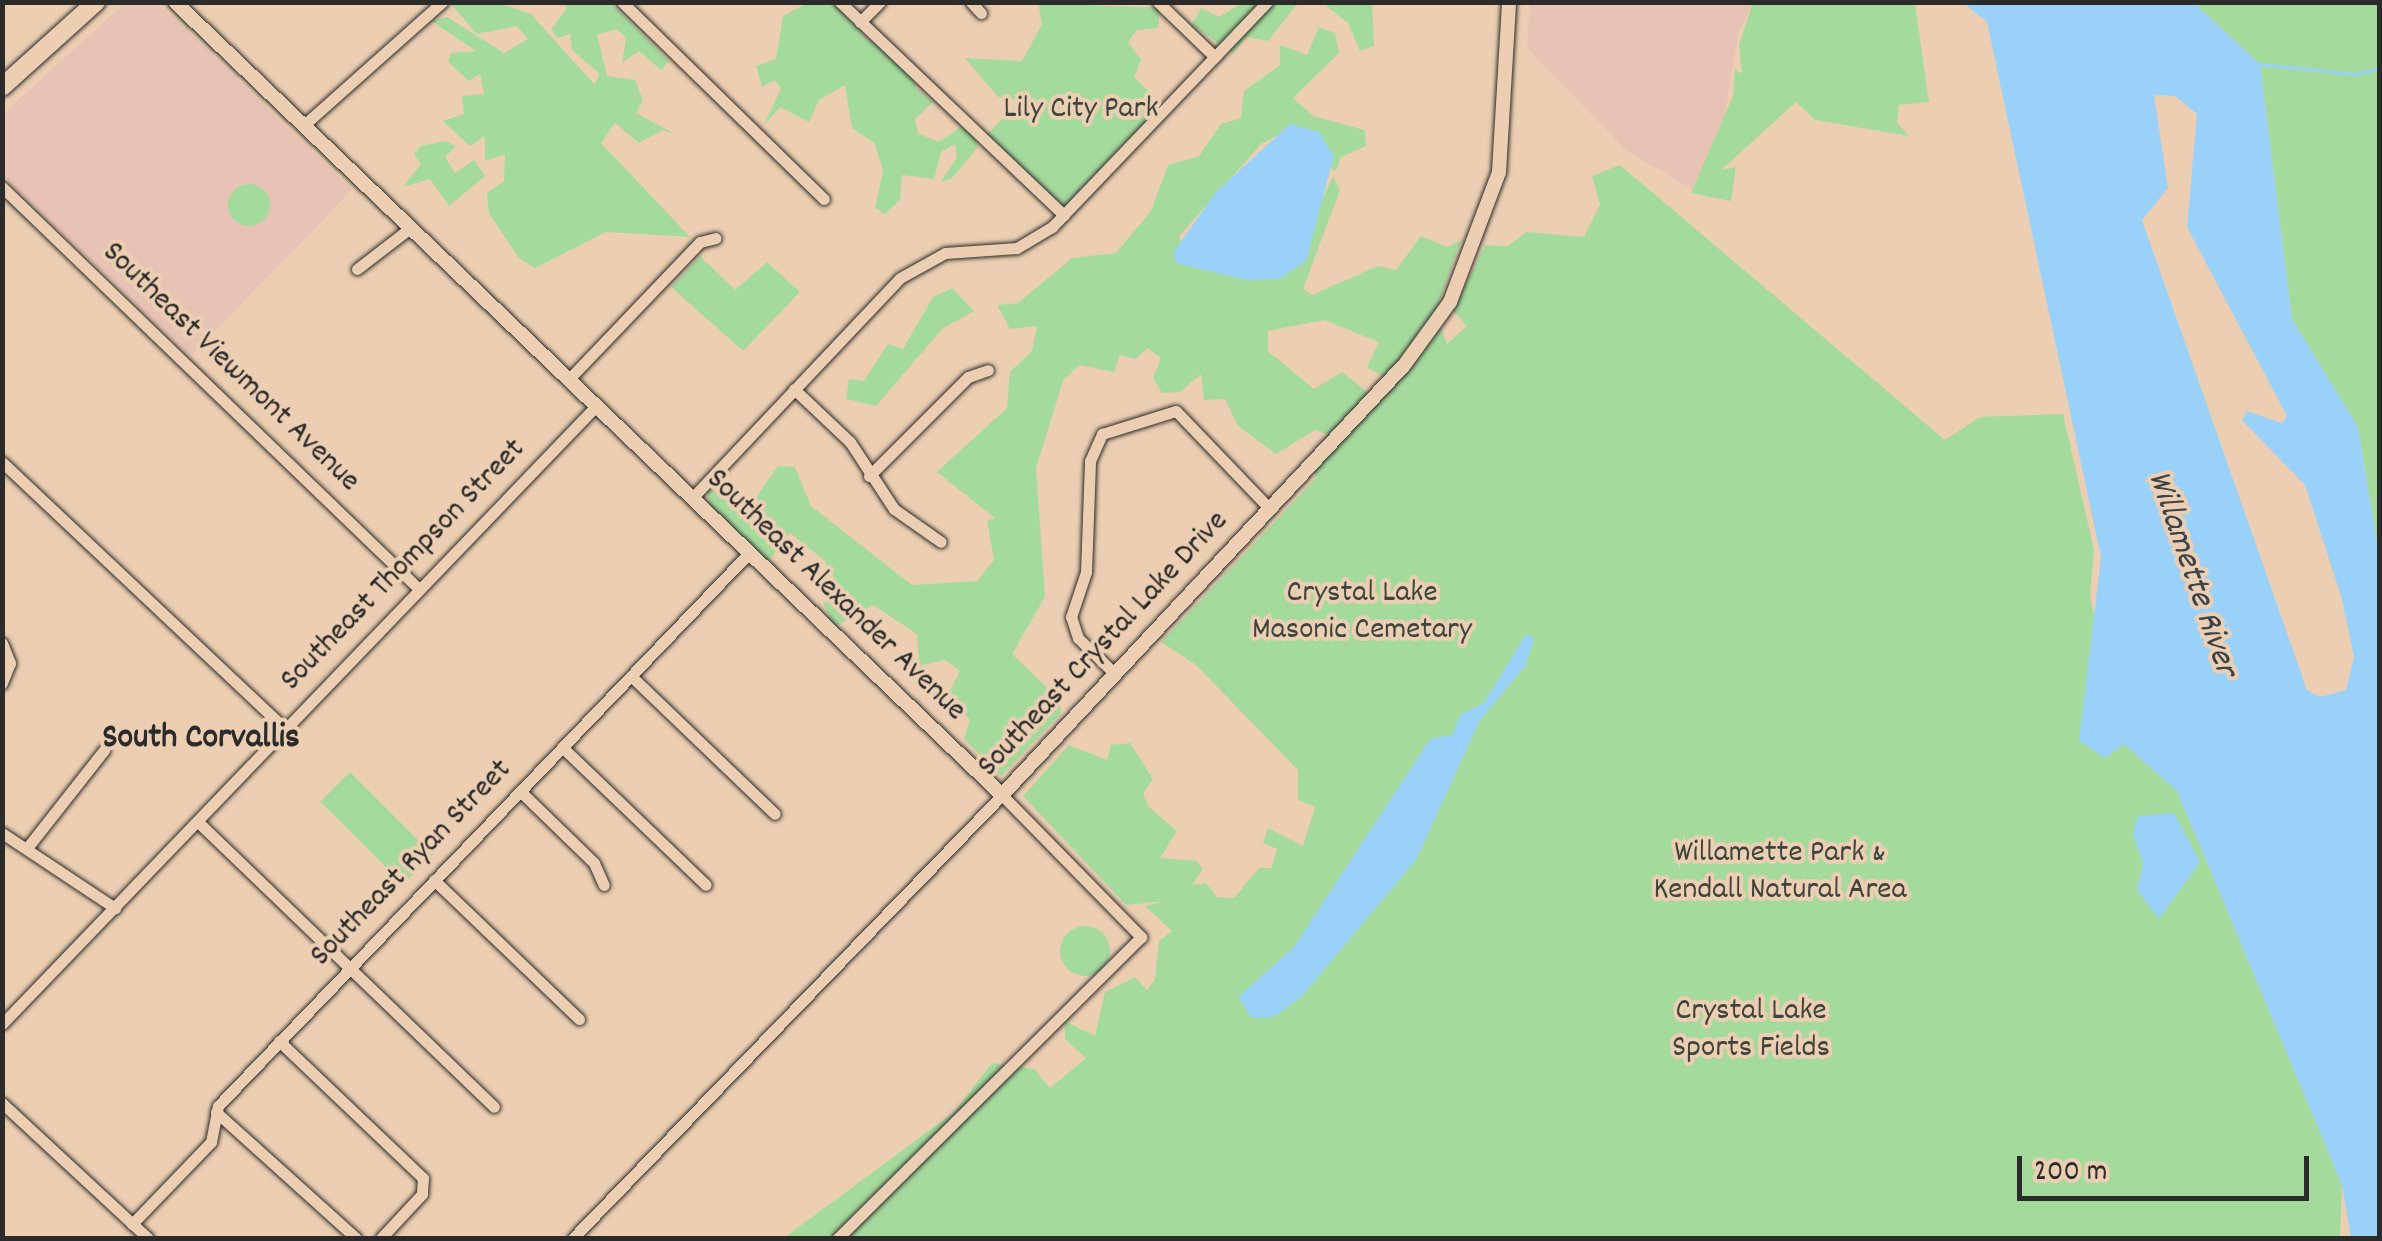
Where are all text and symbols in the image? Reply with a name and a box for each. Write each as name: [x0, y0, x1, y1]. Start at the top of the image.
park label: Lily City Park: [1003, 91, 1159, 129]
street label: Southeast Viewmont Avenue: [93, 235, 367, 501]
street label: Southeast Thompson Street: [273, 432, 535, 700]
street label: Southeast Alexander Avenue: [697, 462, 973, 730]
water label: Willamette River: [2136, 466, 2246, 682]
street label: Southeast Crystal Lake Drive: [970, 504, 1238, 786]
park label: Crystal Lake Masonic Cemetary: [1252, 576, 1472, 651]
district label: South Corvallis: [102, 718, 300, 760]
street label: Southeast Ryan Street: [303, 752, 521, 976]
park label: Willamette Park & Kendall Natural Area: [1654, 836, 1906, 911]
park label: Crystal Lake Sports Fields: [1672, 994, 1830, 1069]
scale bar: [2022, 1136, 2314, 1198]
text: 200 m: [2034, 1152, 2107, 1195]

